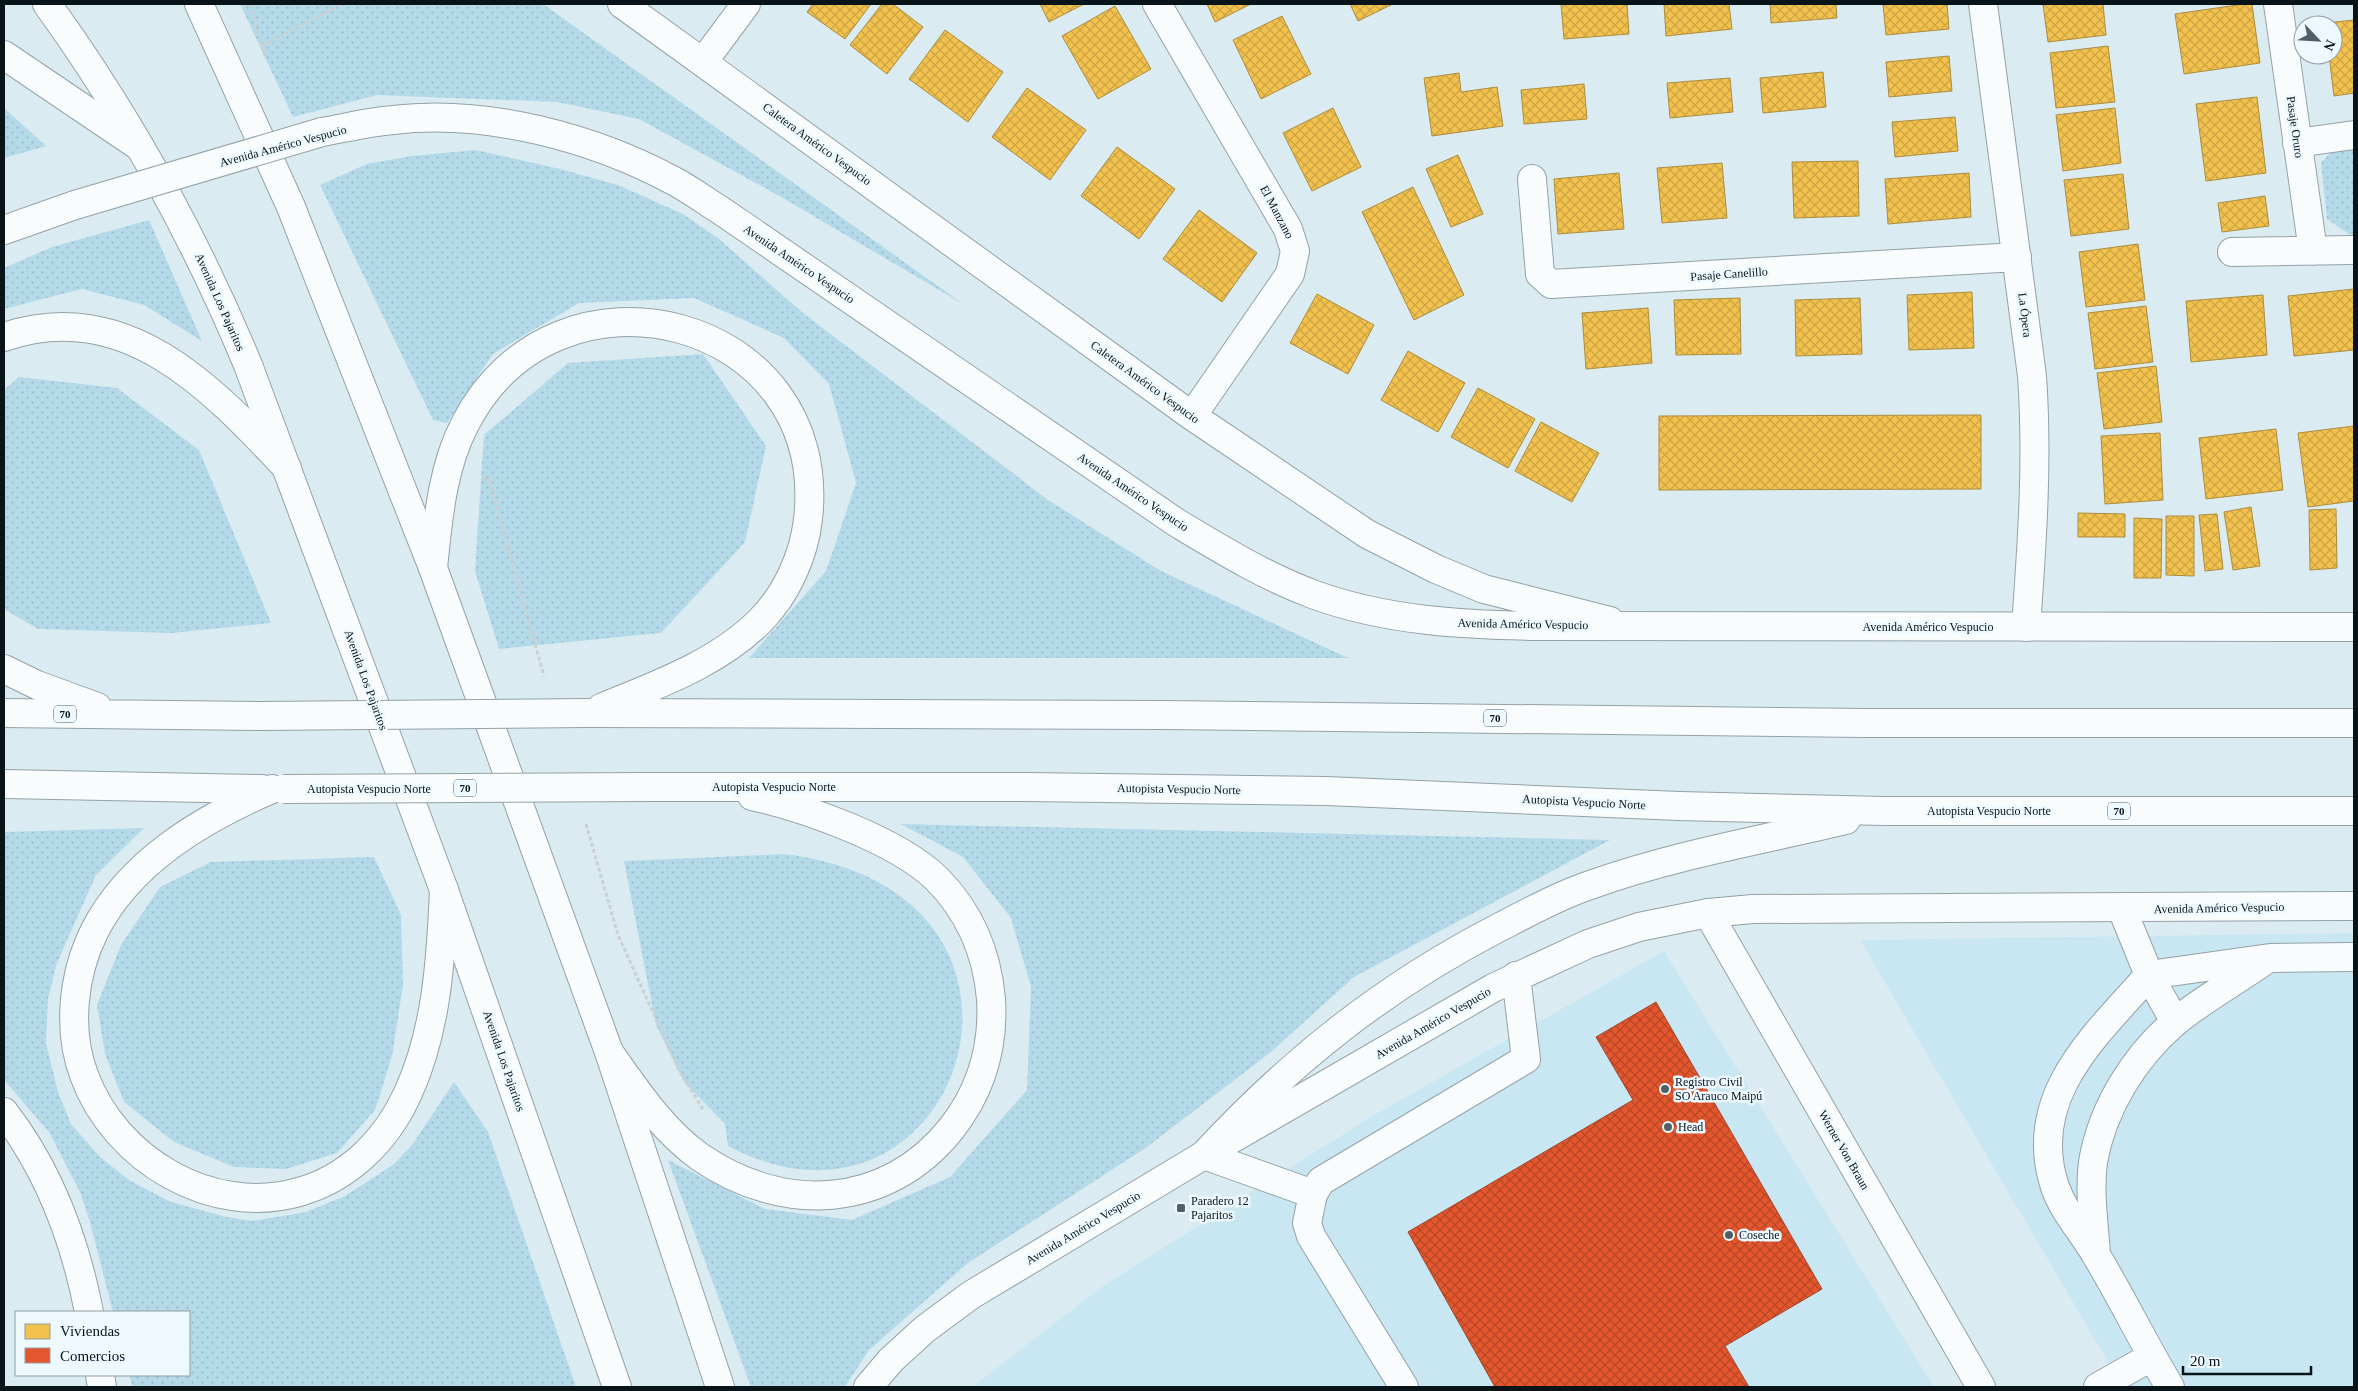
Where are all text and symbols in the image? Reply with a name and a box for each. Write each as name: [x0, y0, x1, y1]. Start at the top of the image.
north arrow: [2293, 15, 2343, 65]
text: N: [2320, 38, 2338, 53]
street label: Pasaje Oruro: [2284, 95, 2306, 159]
street label: Caletera Américo Vespucio: [760, 100, 874, 188]
street label: Avenida Américo Vespucio: [218, 122, 348, 170]
street label: El Manzano: [1257, 183, 1297, 241]
street label: Avenida Américo Vespucio: [741, 222, 857, 306]
street label: Avenida Los Pajaritos: [192, 251, 248, 353]
street label: Pasaje Canelillo: [1690, 264, 1768, 284]
street label: La Ópera: [2015, 292, 2035, 339]
street label: Caletera Américo Vespucio: [1088, 338, 1202, 426]
street label: Avenida Américo Vespucio: [1075, 450, 1191, 534]
street label: Avenida Américo Vespucio: [1457, 616, 1589, 632]
street label: Avenida Américo Vespucio: [1863, 620, 1993, 634]
street label: Avenida Los Pajaritos: [341, 628, 391, 732]
road number: 70: [54, 706, 76, 722]
road number: 70: [1484, 710, 1506, 726]
road number: 70: [454, 780, 476, 796]
street label: Autopista Vespucio Norte: [712, 780, 836, 794]
street label: Autopista Vespucio Norte: [1117, 781, 1241, 797]
street label: Autopista Vespucio Norte: [307, 782, 431, 796]
street label: Autopista Vespucio Norte: [1522, 792, 1646, 812]
road number: 70: [2108, 802, 2130, 819]
street label: Autopista Vespucio Norte: [1927, 804, 2051, 818]
street label: Avenida Américo Vespucio: [2153, 900, 2285, 916]
street label: Avenida Américo Vespucio: [1373, 984, 1493, 1062]
street label: Avenida Los Pajaritos: [480, 1009, 528, 1114]
place label: Registro Civil SO Arauco Maipú: [1675, 1075, 1762, 1103]
marker: Registro Civil SO Arauco Maipú: [1659, 1083, 1671, 1095]
street label: Werner Von Braun: [1816, 1108, 1872, 1192]
place label: Head: [1678, 1120, 1703, 1134]
marker: Head: [1662, 1121, 1674, 1133]
street label: Avenida Américo Vespucio: [1023, 1188, 1143, 1268]
place label: Paradero 12 Pajaritos: [1191, 1194, 1249, 1222]
marker: Paradero 12 Pajaritos: [1175, 1202, 1187, 1214]
place label: Coseche: [1739, 1228, 1780, 1242]
marker: Coseche: [1723, 1229, 1735, 1241]
legend: [15, 1311, 190, 1376]
text: Viviendas: [60, 1323, 120, 1339]
scale bar: [2183, 1344, 2310, 1376]
text: Comercios: [60, 1348, 125, 1364]
text: 20 m: [2190, 1353, 2221, 1369]

